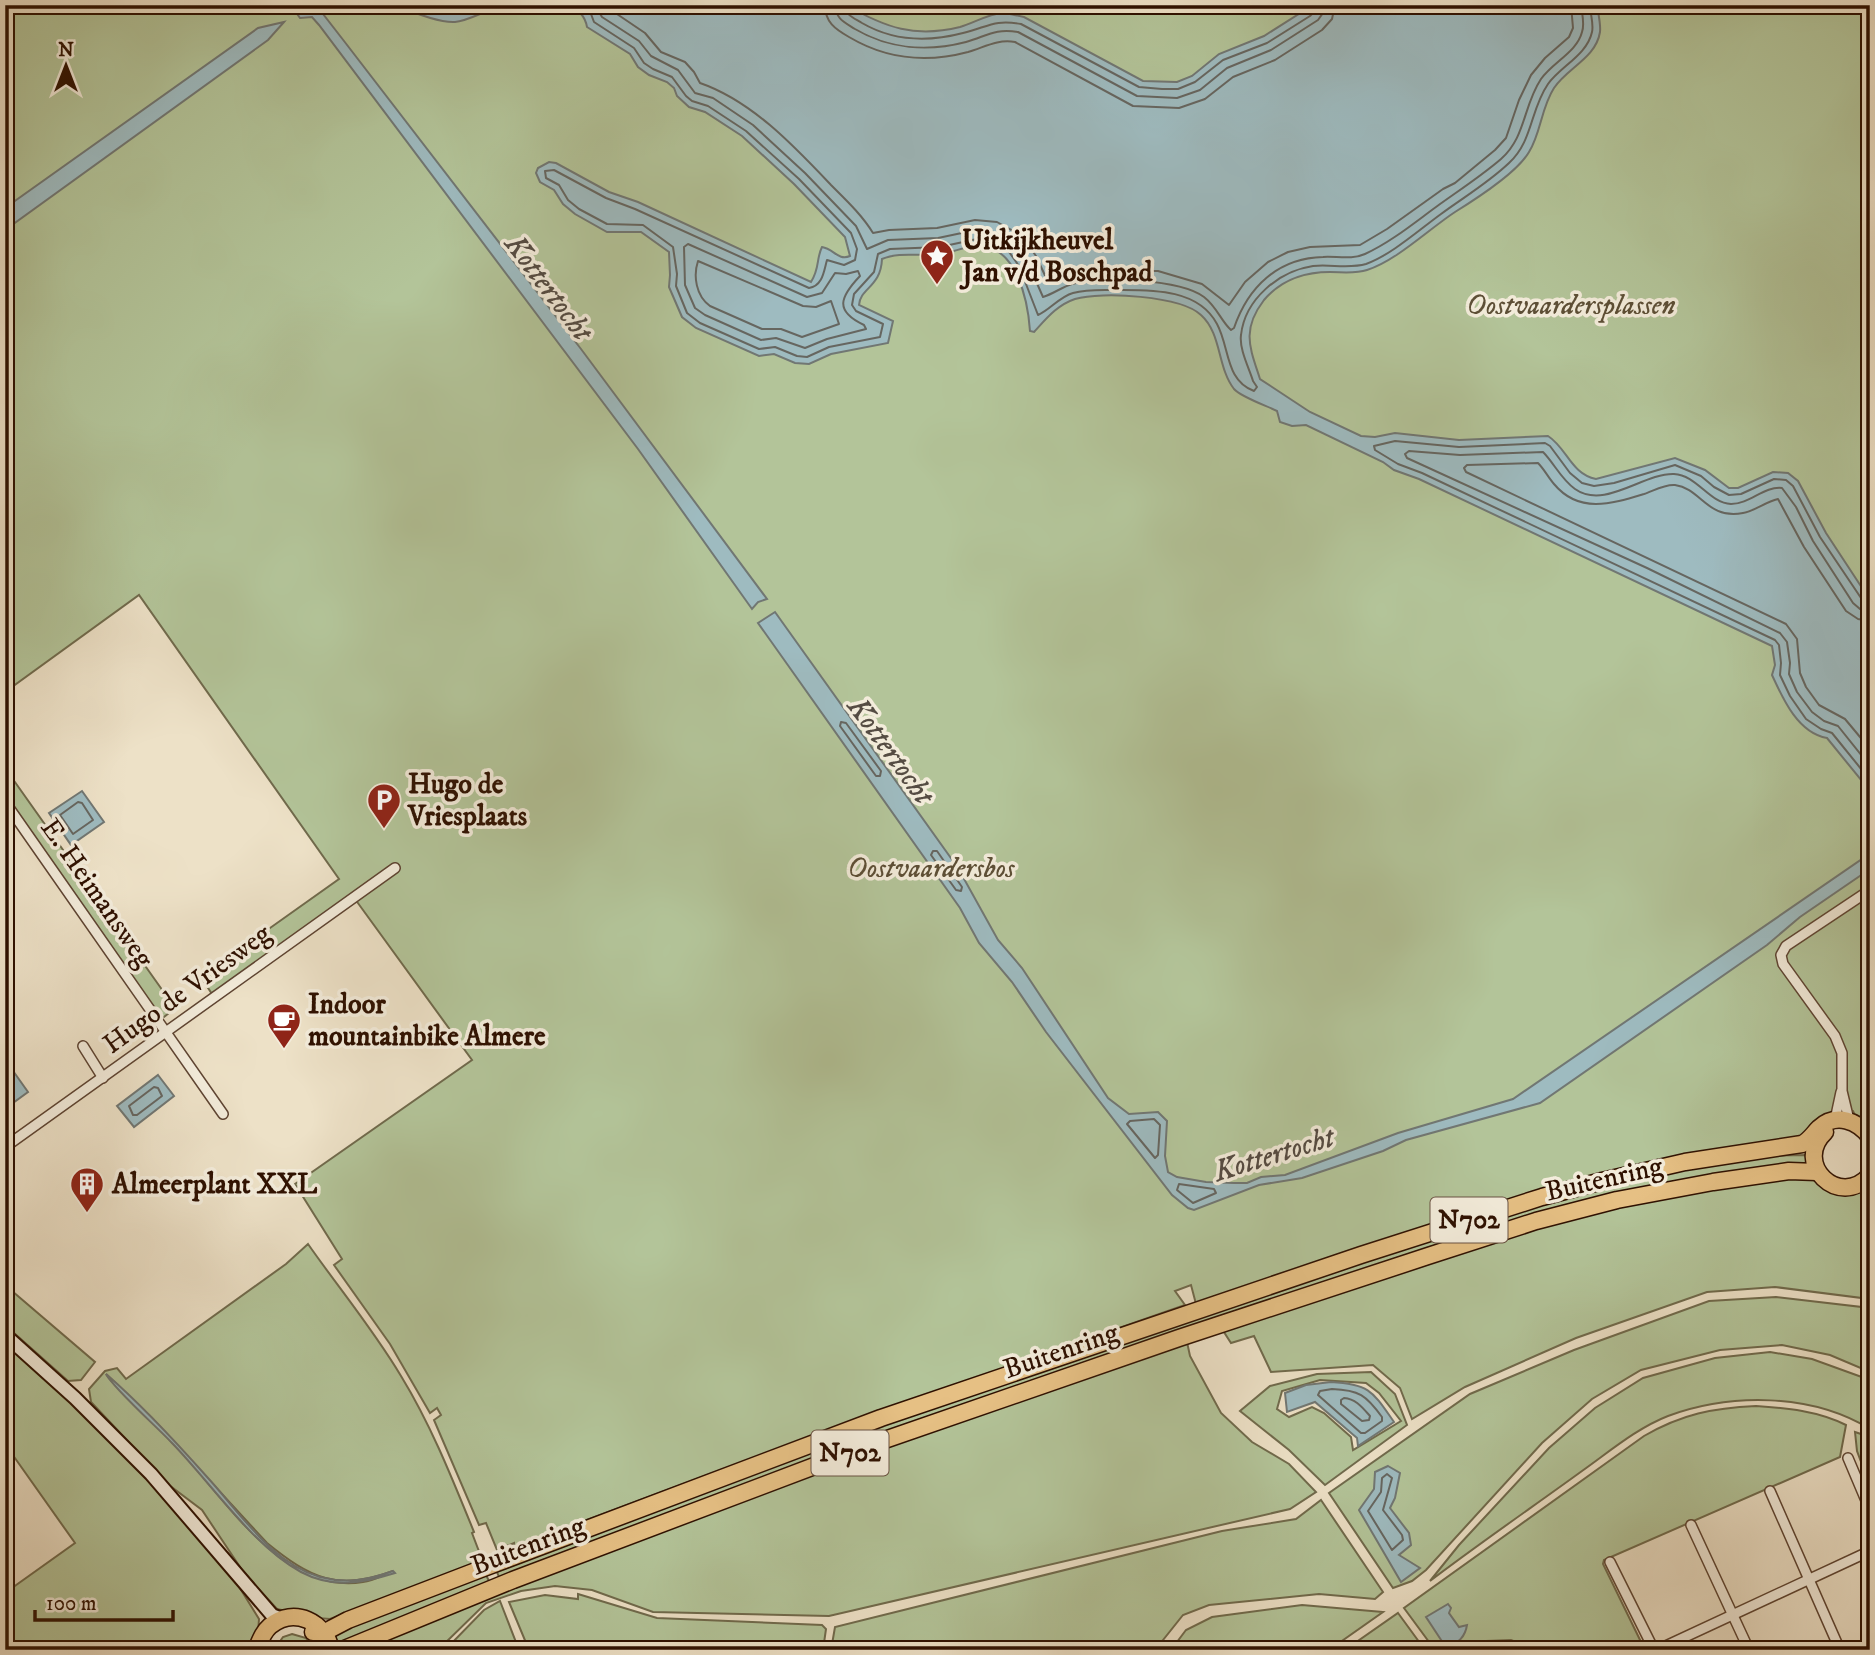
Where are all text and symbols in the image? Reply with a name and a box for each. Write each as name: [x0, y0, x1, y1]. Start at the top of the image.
north arrow: [32, 32, 102, 102]
text: N: [58, 39, 74, 62]
place label: Uitkijkheuvel Jan v/d Boschpad: [959, 223, 1153, 290]
water label: Kottertocht: [495, 227, 601, 350]
place icon: Uitkijkheuvel Jan v/d Boschpad: [918, 237, 956, 286]
park label: Oostvaardersplassen: [1467, 288, 1675, 323]
water label: Kottertocht: [838, 689, 943, 814]
place label: Hugo de Vriesplaats: [407, 767, 528, 834]
parking icon: Hugo de Vriesplaats: [365, 781, 403, 830]
street label: E. Heimansweg: [33, 812, 162, 975]
park label: Oostvaardersbos: [847, 851, 1015, 886]
street label: Hugo de Vriesweg: [96, 916, 278, 1062]
place label: Indoor mountainbike Almere: [308, 987, 546, 1054]
cafe icon: Indoor mountainbike Almere: [265, 1001, 303, 1050]
water label: Kottertocht: [1208, 1119, 1341, 1191]
street label: Buitenring: [1542, 1148, 1666, 1209]
building icon: Almeerplant XXL: [68, 1165, 106, 1214]
place label: Almeerplant XXL: [111, 1167, 318, 1202]
road number: N702: [1430, 1198, 1508, 1242]
street label: Buitenring: [999, 1315, 1124, 1387]
road number: N702: [812, 1430, 888, 1476]
street label: Buitenring: [466, 1508, 590, 1584]
scale bar: [35, 1578, 173, 1622]
text: 100 m: [46, 1591, 97, 1617]

